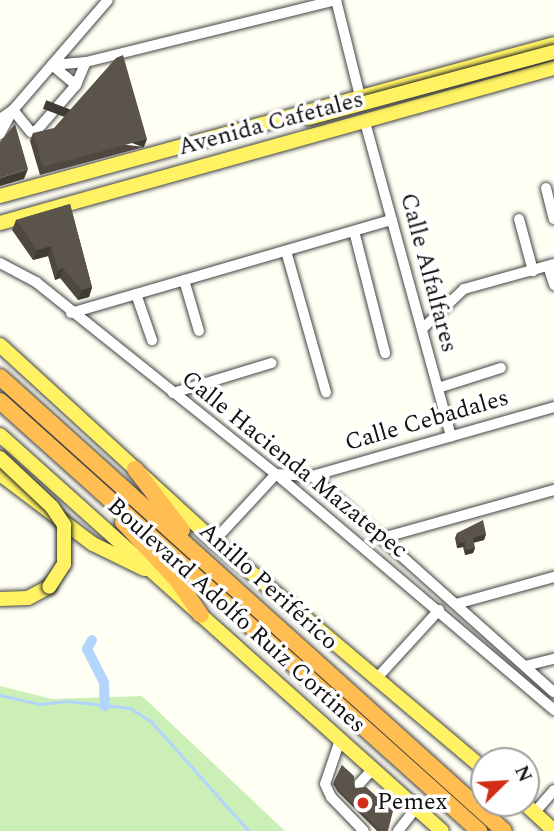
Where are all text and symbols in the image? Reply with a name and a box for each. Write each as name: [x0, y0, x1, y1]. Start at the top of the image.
street label: Avenida Cafetales: [175, 85, 367, 163]
street label: Calle Alfalfares: [393, 190, 463, 356]
street label: Calle Hacienda Mazatepec: [175, 365, 413, 565]
street label: Calle Cebadales: [342, 384, 512, 458]
street label: Boulevard Adolfo Ruiz Cortines: [101, 492, 371, 740]
street label: Anillo Periférico: [193, 517, 343, 657]
north arrow: [470, 747, 540, 817]
text: N: [506, 761, 539, 787]
place label: Pemex: [377, 789, 447, 817]
marker: Pemex: [355, 795, 371, 811]

